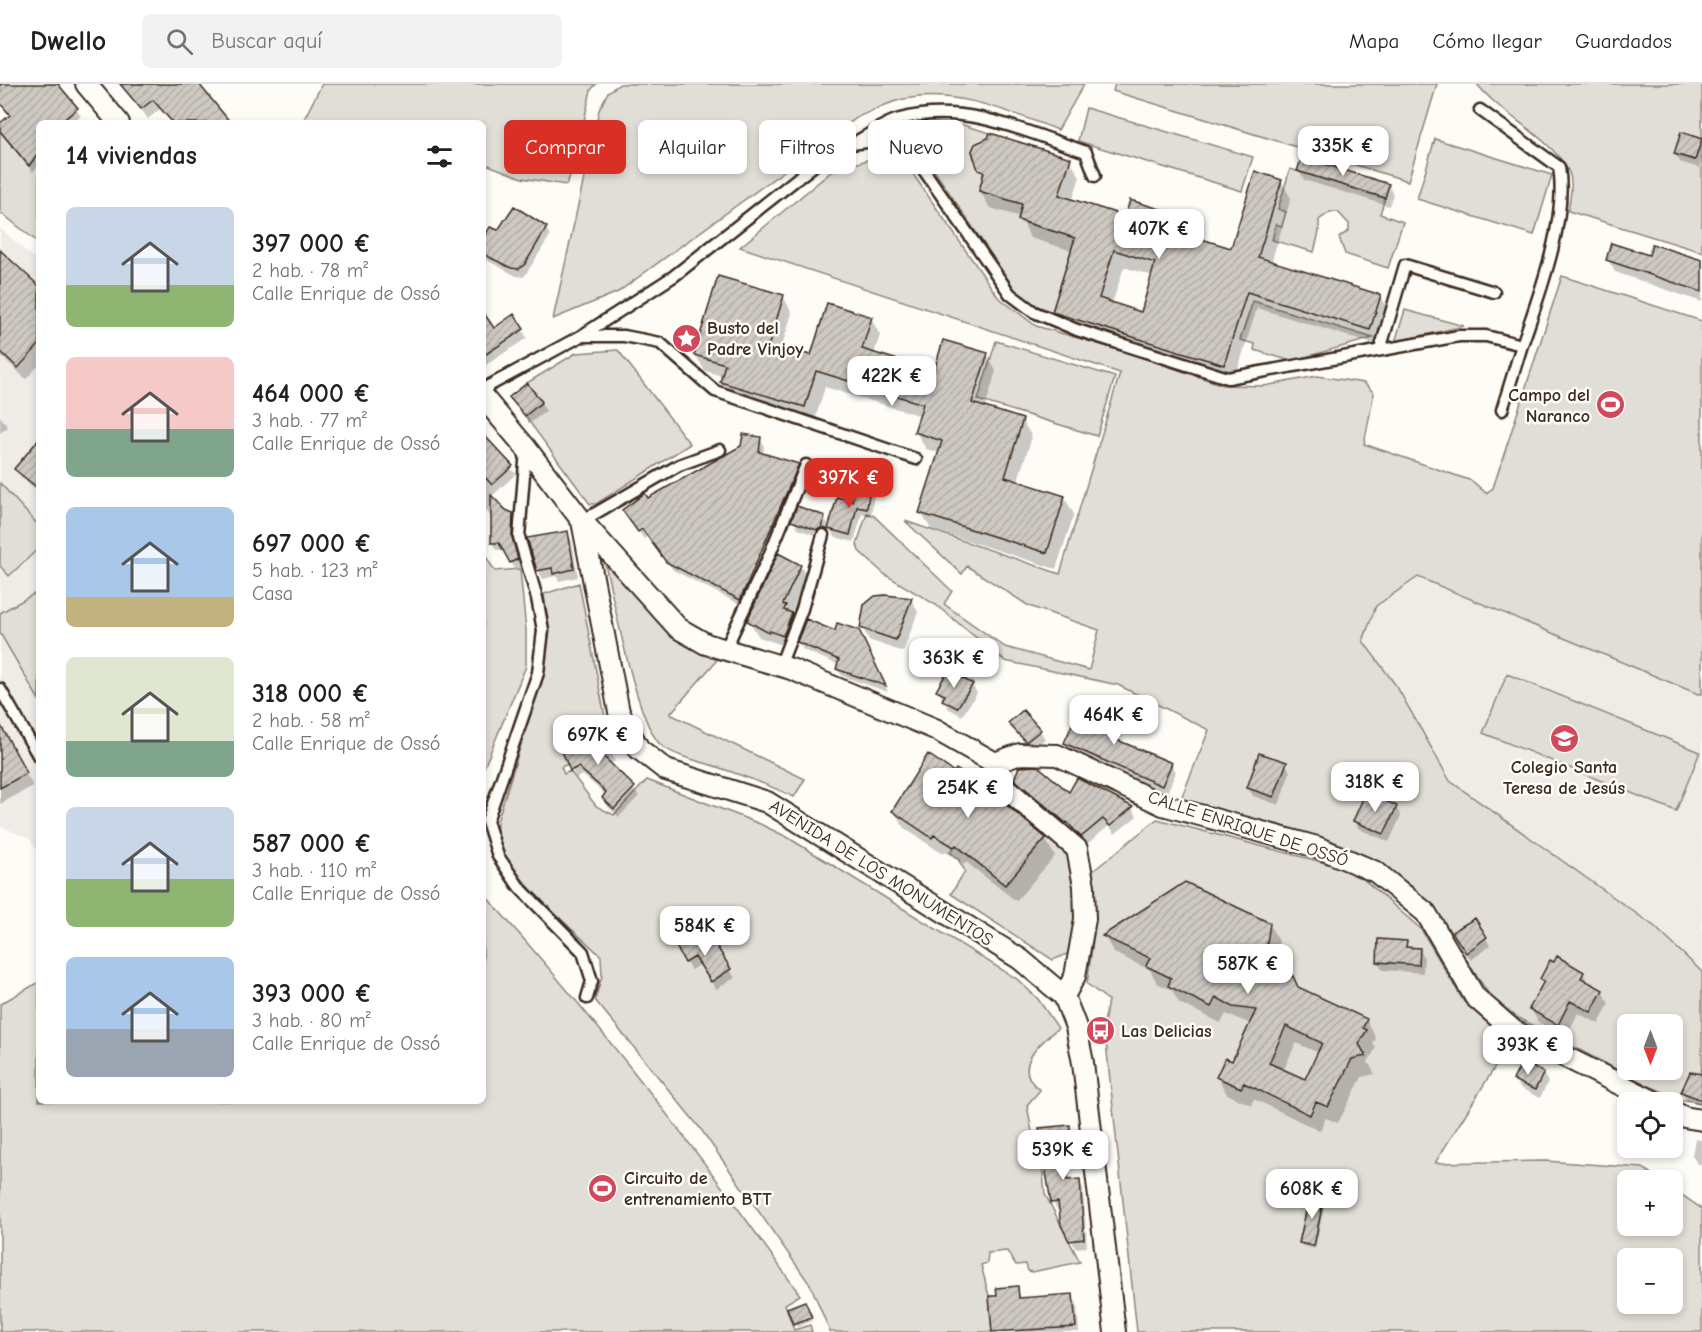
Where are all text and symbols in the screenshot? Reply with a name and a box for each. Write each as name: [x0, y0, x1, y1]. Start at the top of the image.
search box: [142, 14, 562, 68]
text: Dwello: [30, 25, 106, 57]
icon: search: [163, 25, 196, 58]
text: Buscar aquí: [211, 28, 322, 54]
text: Mapa: [1349, 29, 1399, 53]
text: Cómo llegar: [1432, 29, 1542, 53]
text: Guardados: [1575, 29, 1672, 53]
chip: Comprar: [504, 120, 626, 174]
chip: Alquilar: [638, 120, 747, 174]
chip: Filtros: [759, 120, 856, 174]
chip: Nuevo: [868, 120, 964, 174]
pin: 335K €: [1294, 126, 1392, 177]
text: 335K €: [1312, 134, 1374, 157]
icon: filters: [423, 140, 456, 173]
text: 14 viviendas: [66, 141, 197, 171]
pin: 407K €: [1110, 209, 1208, 260]
text: 407K €: [1128, 217, 1190, 240]
text: 397 000 €: [252, 229, 371, 259]
icon: home: [114, 231, 186, 303]
text: 2 hab. · 78 m²: [252, 259, 368, 282]
text: Calle Enrique de Ossó: [252, 282, 440, 305]
place label: Busto del Padre Vinjoy: [707, 318, 804, 360]
place icon: Busto del Padre Vinjoy: [670, 322, 702, 354]
pin: 422K €: [843, 356, 941, 407]
text: 422K €: [861, 364, 923, 387]
text: 464 000 €: [252, 379, 371, 409]
icon: home: [114, 381, 186, 453]
place label: Campo del Naranco: [1508, 385, 1590, 427]
sports icon: Campo del Naranco: [1595, 389, 1627, 421]
text: 3 hab. · 77 m²: [252, 409, 367, 432]
text: Calle Enrique de Ossó: [252, 432, 440, 455]
pin: 397K €: [800, 458, 898, 509]
text: 397K €: [818, 466, 880, 489]
text: 697 000 €: [252, 529, 372, 559]
icon: home: [114, 531, 186, 603]
text: 5 hab. · 123 m²: [252, 559, 377, 582]
text: Casa: [252, 582, 293, 605]
pin: 363K €: [905, 638, 1003, 689]
text: 363K €: [923, 646, 985, 669]
text: 318 000 €: [252, 679, 369, 709]
icon: home: [114, 681, 186, 753]
pin: 464K €: [1065, 695, 1163, 746]
text: 464K €: [1083, 703, 1145, 726]
text: 2 hab. · 58 m²: [252, 709, 370, 732]
pin: 697K €: [549, 715, 647, 766]
school or university icon: Colegio Santa Teresa de Jesús: [1548, 722, 1580, 754]
text: 697K €: [567, 723, 629, 746]
text: Calle Enrique de Ossó: [252, 732, 440, 755]
place label: Colegio Santa Teresa de Jesús: [1503, 757, 1625, 799]
pin: 318K €: [1326, 762, 1424, 813]
pin: 254K €: [919, 768, 1017, 819]
text: 318K €: [1345, 770, 1405, 793]
text: 254K €: [937, 776, 999, 799]
street label: CALLE ENRIQUE DE OSSÓ: [1145, 786, 1351, 871]
street label: AVENIDA DE LOS MONUMENTOS: [765, 795, 997, 951]
text: 587 000 €: [252, 829, 372, 859]
icon: home: [114, 831, 186, 903]
text: 3 hab. · 110 m²: [252, 859, 376, 882]
text: Calle Enrique de Ossó: [252, 882, 440, 905]
pin: 584K €: [656, 906, 754, 957]
text: 584K €: [674, 914, 736, 937]
pin: 587K €: [1199, 944, 1297, 995]
text: 587K €: [1217, 952, 1279, 975]
text: 393 000 €: [252, 979, 372, 1009]
icon: home: [114, 981, 186, 1053]
text: 3 hab. · 80 m²: [252, 1009, 371, 1032]
north arrow: [1617, 1014, 1683, 1080]
map controls: [1617, 1014, 1683, 1314]
bus stop icon: Las Delicias: [1084, 1015, 1116, 1047]
place label: Las Delicias: [1121, 1021, 1212, 1042]
pin: 393K €: [1479, 1025, 1577, 1076]
text: Calle Enrique de Ossó: [252, 1032, 440, 1055]
text: 393K €: [1497, 1033, 1559, 1056]
button: locate: [1617, 1092, 1683, 1158]
pin: 539K €: [1014, 1130, 1112, 1181]
text: 539K €: [1031, 1138, 1095, 1161]
place label: Circuito de entrenamiento BTT: [624, 1168, 772, 1210]
pin: 608K €: [1263, 1169, 1361, 1220]
button: +: [1617, 1170, 1683, 1236]
sports icon: Circuito de entrenamiento BTT: [587, 1172, 619, 1204]
text: 608K €: [1280, 1177, 1344, 1200]
button: −: [1617, 1248, 1683, 1314]

